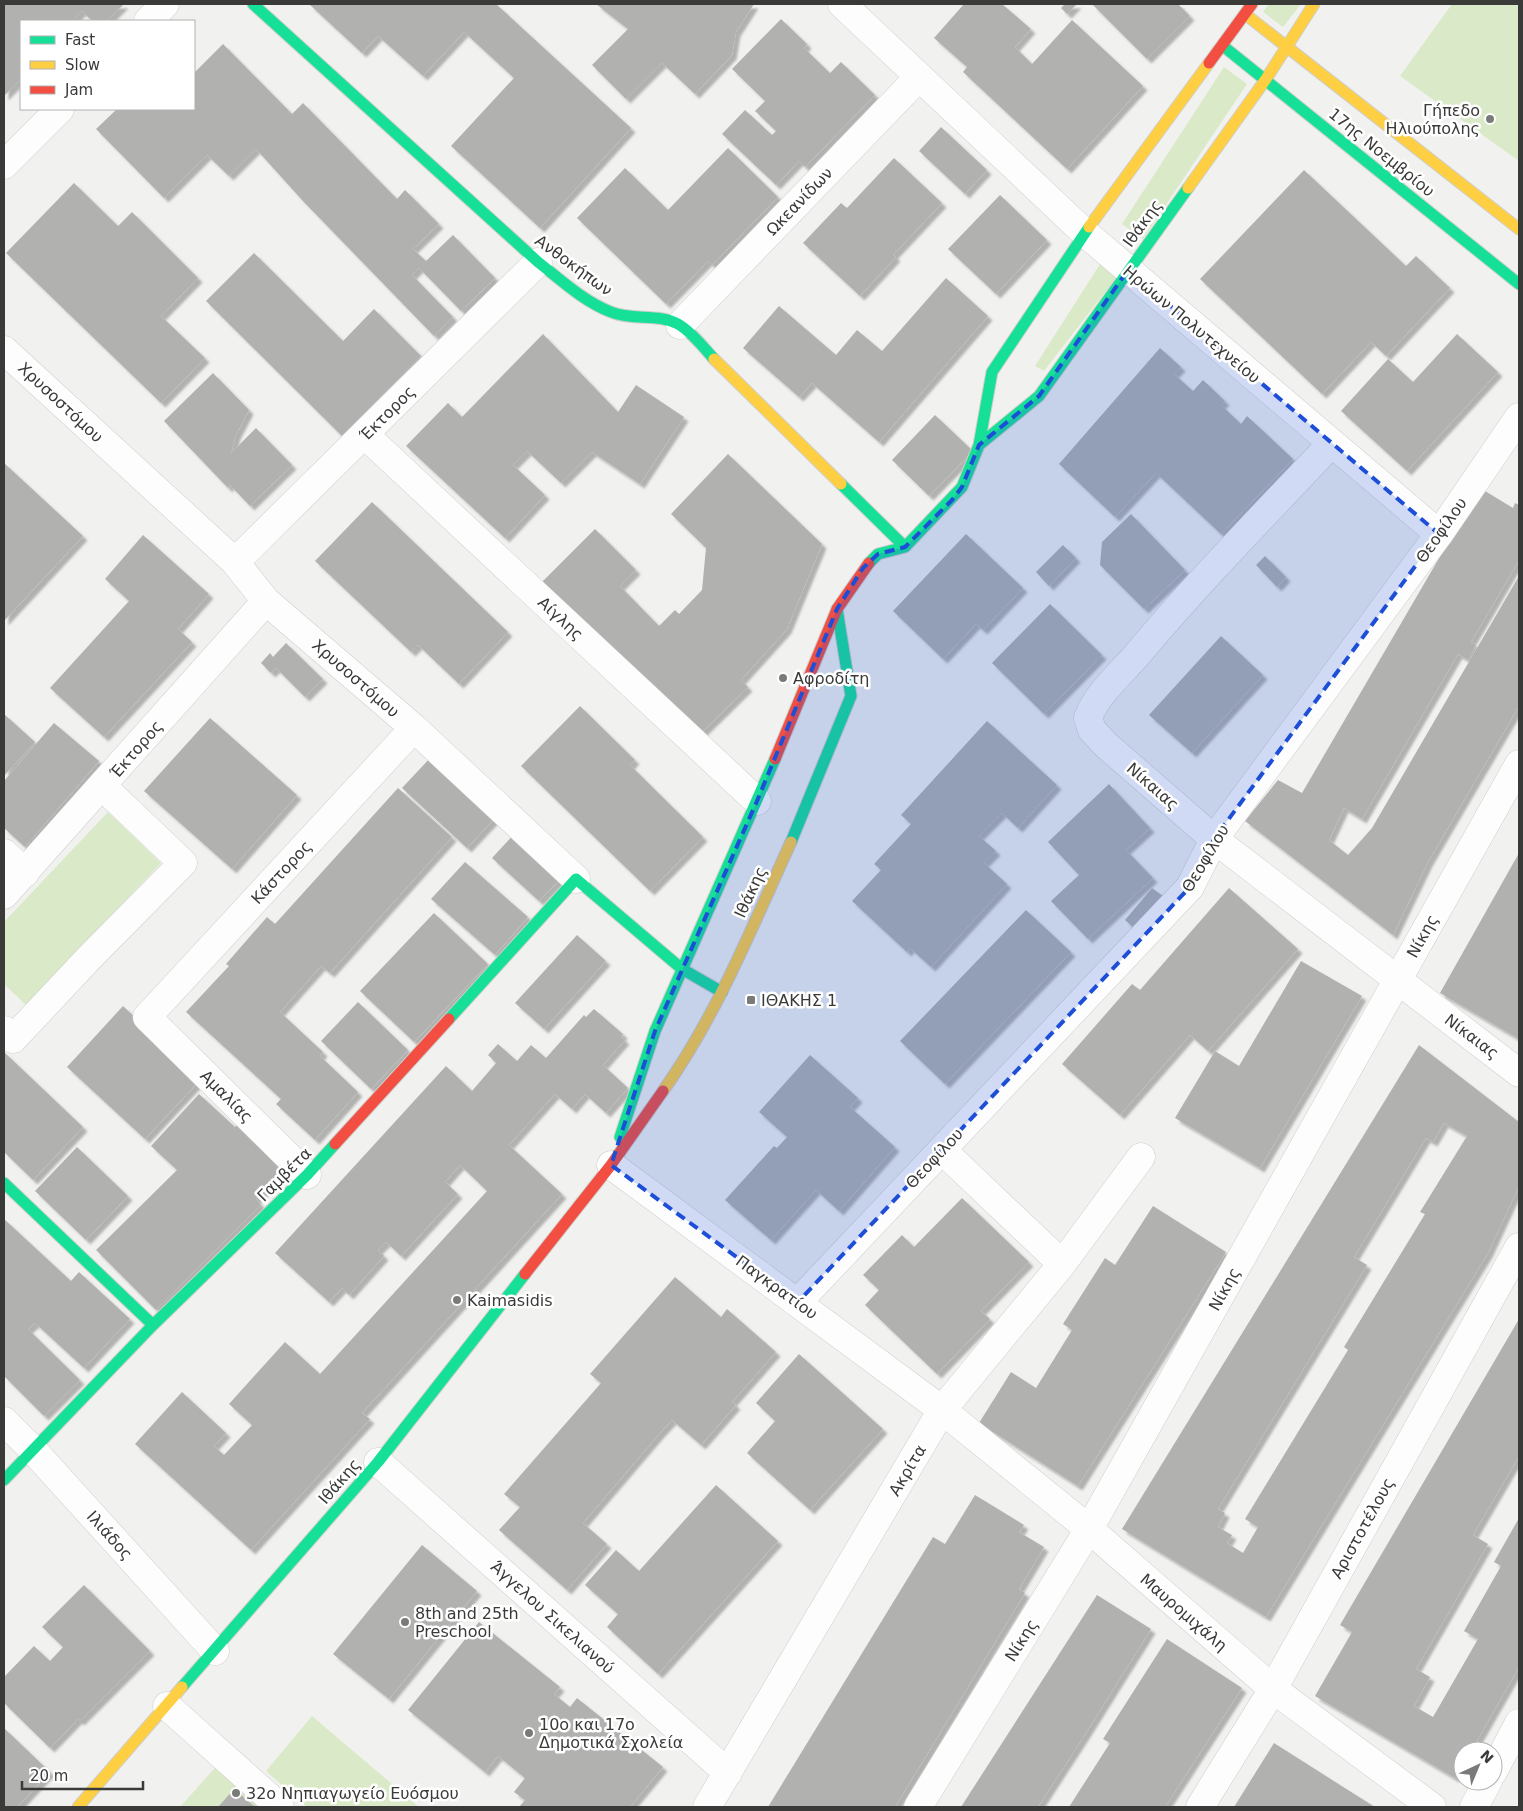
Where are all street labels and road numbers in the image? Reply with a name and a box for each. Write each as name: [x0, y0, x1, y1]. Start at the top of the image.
street label: 17ης Νοεμβρίου: [1325, 104, 1438, 201]
street label: Ωκεανίδων: [762, 163, 837, 239]
street label: Ιθάκης: [1119, 196, 1166, 251]
street label: Ανθοκήπων: [531, 231, 616, 300]
street label: Ηρώων Πολυτεχνείου: [1119, 261, 1264, 387]
street label: Χρυσοστόμου: [14, 358, 107, 447]
street label: Έκτορος: [355, 382, 419, 446]
street label: Θεοφίλου: [1412, 494, 1471, 567]
street label: Αίγλης: [534, 593, 587, 644]
street label: Χρυσοστόμου: [308, 635, 403, 721]
street label: Έκτορος: [106, 717, 167, 783]
street label: Νίκαιας: [1123, 759, 1183, 814]
street label: Θεοφίλου: [1178, 821, 1233, 896]
street label: Κάστορος: [247, 837, 316, 908]
street label: Ιθάκης: [730, 864, 770, 921]
street label: Νίκης: [1403, 911, 1442, 961]
street label: Νίκαιας: [1441, 1010, 1502, 1063]
street label: Αμαλίας: [196, 1066, 257, 1127]
street label: Θεοφίλου: [902, 1124, 967, 1192]
street label: Γαμβέτα: [253, 1143, 315, 1205]
street label: Παγκρατίου: [732, 1251, 821, 1323]
street label: Νίκης: [1205, 1264, 1244, 1314]
street label: Ακρίτα: [885, 1441, 930, 1499]
street label: Ιθάκης: [314, 1455, 364, 1508]
street label: Αριστοτέλους: [1327, 1475, 1398, 1582]
street label: Ιλιάδος: [83, 1507, 136, 1564]
street label: Άγγελου Σικελιανού: [487, 1557, 618, 1678]
street label: Μαυρομιχάλη: [1136, 1570, 1231, 1655]
street label: Νίκης: [1001, 1616, 1042, 1665]

